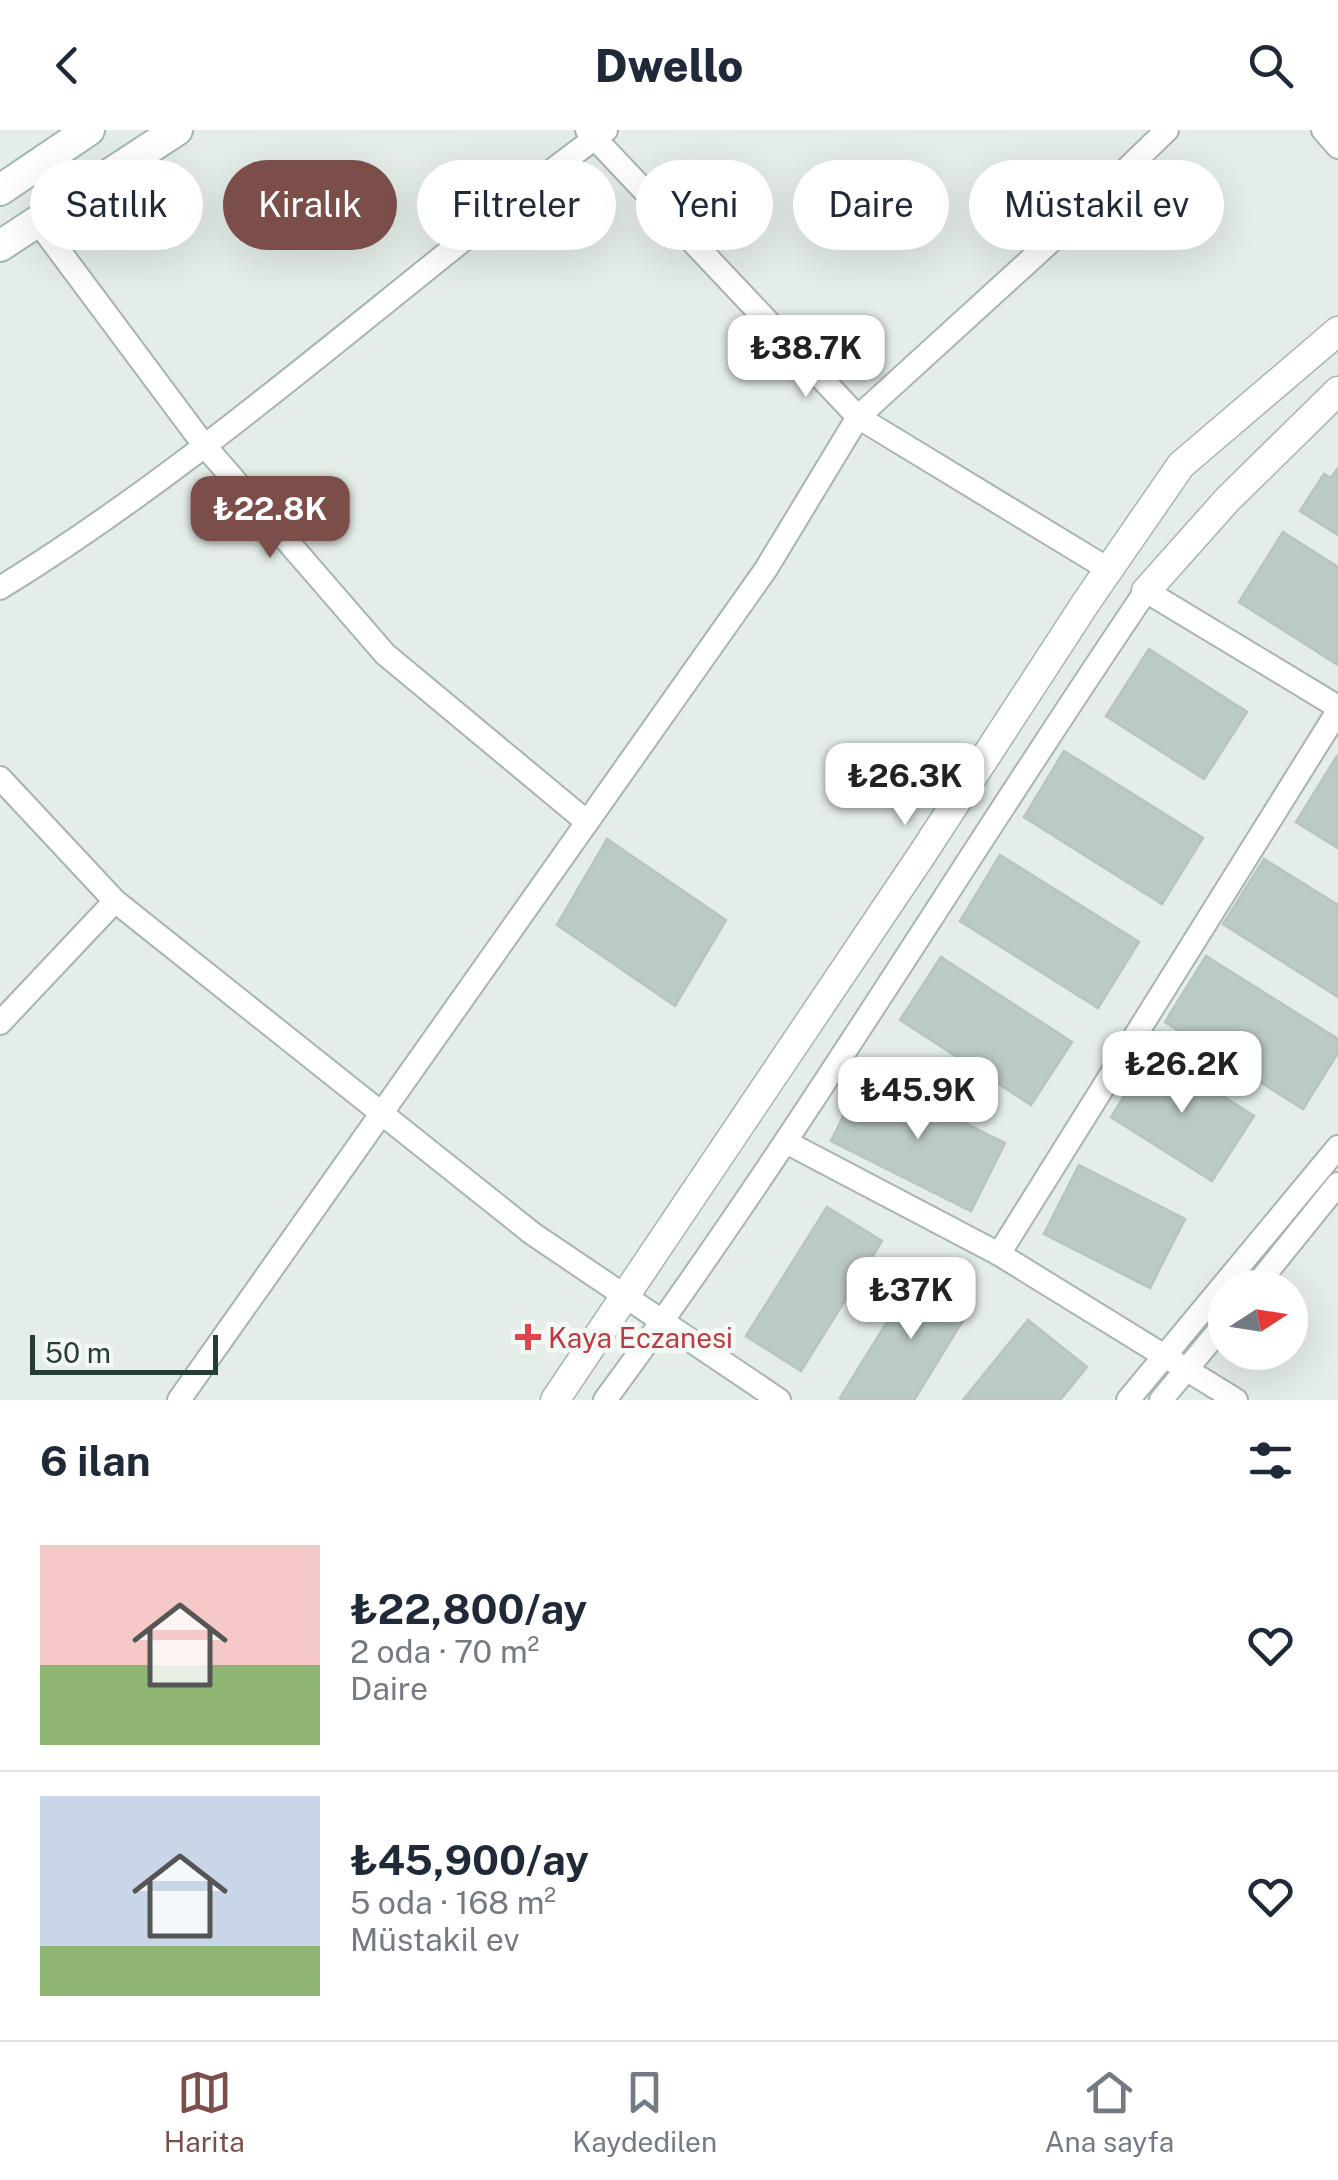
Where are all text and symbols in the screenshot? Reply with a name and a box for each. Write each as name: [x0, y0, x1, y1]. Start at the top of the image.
icon: back: [40, 38, 95, 93]
icon: search: [1243, 38, 1298, 93]
text: Dwello: [595, 39, 743, 92]
chip: Satılık: [30, 160, 203, 250]
chip: Kiralık: [223, 160, 397, 250]
chip: Filtreler: [417, 160, 616, 250]
chip: Yeni: [636, 160, 773, 250]
chip: Daire: [793, 160, 949, 250]
chip: Müstakil ev: [969, 160, 1224, 250]
pin: ₺38.7K: [725, 315, 887, 400]
text: ₺38.7K: [750, 329, 862, 366]
pin: ₺22.8K: [189, 476, 351, 561]
text: ₺22.8K: [213, 490, 327, 527]
pin: ₺26.3K: [824, 743, 986, 828]
text: ₺26.3K: [847, 757, 963, 794]
pin: ₺26.2K: [1101, 1031, 1263, 1116]
text: ₺26.2K: [1125, 1045, 1239, 1082]
pin: ₺45.9K: [837, 1057, 999, 1142]
text: ₺45.9K: [860, 1071, 976, 1108]
pin: ₺37K: [852, 1257, 970, 1342]
north arrow: [1208, 1270, 1308, 1370]
map controls: [1208, 1270, 1308, 1370]
text: ₺37K: [869, 1271, 953, 1308]
place label: Kaya Eczanesi: [548, 1321, 733, 1354]
marker: Kaya Eczanesi: [517, 1326, 539, 1348]
scale bar: [30, 1330, 218, 1374]
text: 50 m: [45, 1336, 111, 1369]
icon: filters: [1243, 1433, 1298, 1488]
text: 6 ilan: [40, 1436, 151, 1485]
text: ₺22,800/ay: [350, 1584, 587, 1633]
icon: home: [120, 1585, 240, 1705]
icon: heart: [1243, 1618, 1298, 1673]
text: 2 oda · 70 m²: [350, 1633, 539, 1670]
text: Daire: [350, 1670, 428, 1707]
text: ₺45,900/ay: [350, 1835, 589, 1884]
icon: home: [120, 1836, 240, 1956]
icon: heart: [1243, 1869, 1298, 1924]
text: 5 oda · 168 m²: [350, 1884, 556, 1921]
text: Müstakil ev: [350, 1921, 520, 1958]
tab: Harita: [164, 2065, 245, 2158]
tab: Kaydedilen: [572, 2065, 717, 2158]
tab: Ana sayfa: [1045, 2065, 1174, 2158]

